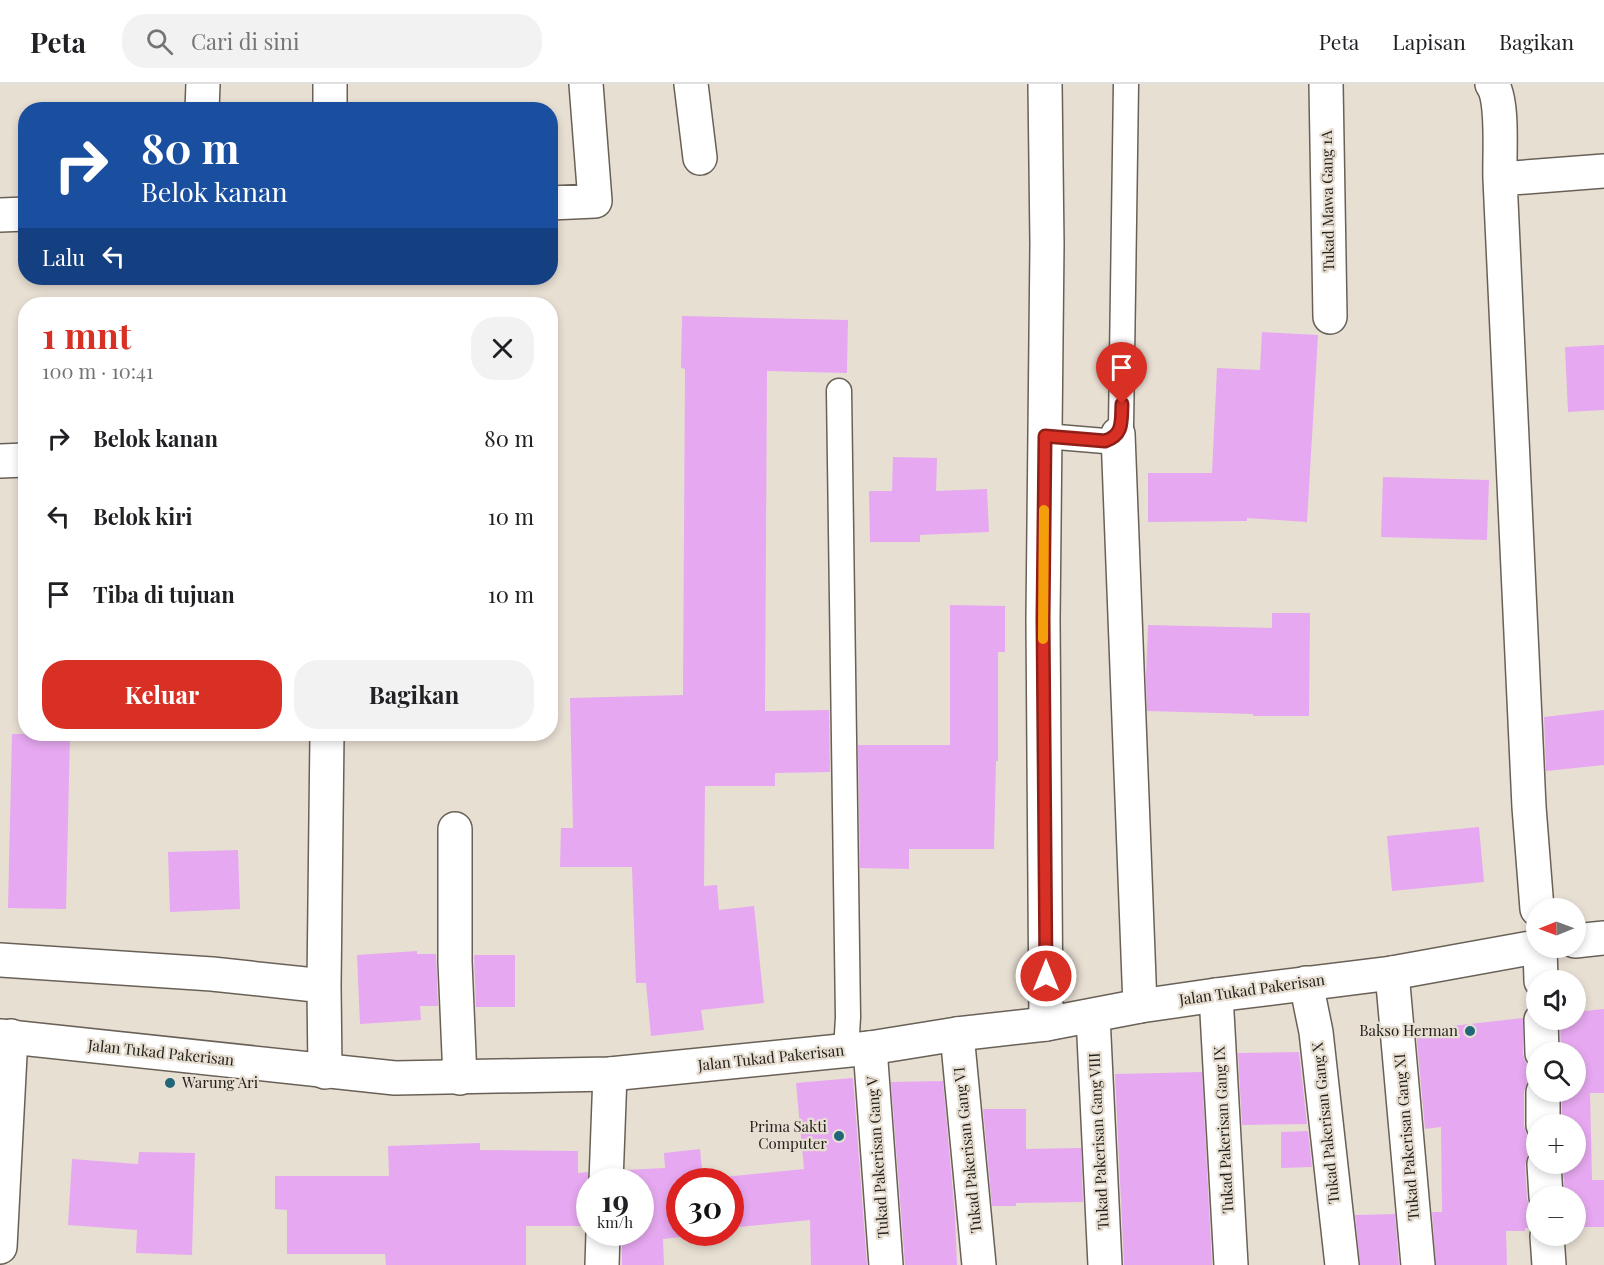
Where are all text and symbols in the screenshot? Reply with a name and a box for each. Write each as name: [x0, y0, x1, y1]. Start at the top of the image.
search box: [122, 14, 542, 68]
text: Peta: [30, 23, 86, 60]
icon: search: [143, 25, 176, 58]
text: Cari di sini: [191, 26, 299, 56]
text: Peta: [1319, 27, 1359, 55]
text: Lapisan: [1392, 27, 1466, 55]
text: Bagikan: [1499, 27, 1574, 55]
text: 80 m: [141, 119, 239, 175]
icon: right: [42, 126, 120, 204]
street label: Tukad Mawa Gang 1A: [1316, 130, 1338, 272]
text: Belok kanan: [141, 173, 288, 209]
icon: left: [97, 240, 130, 273]
text: Lalu: [42, 242, 85, 272]
text: 1 mnt: [42, 310, 132, 358]
button: close: [471, 317, 534, 380]
pin: [1096, 342, 1147, 404]
icon: arrive: [1105, 351, 1138, 384]
text: 100 m · 10:41: [42, 357, 153, 384]
icon: right: [42, 422, 75, 455]
text: Belok kanan: [93, 423, 218, 453]
text: 80 m: [484, 423, 534, 453]
icon: left: [42, 500, 75, 533]
text: Belok kiri: [93, 501, 192, 531]
text: 10 m: [488, 501, 534, 531]
icon: arrive: [42, 578, 75, 611]
text: Tiba di tujuan: [93, 579, 235, 609]
text: 10 m: [488, 579, 534, 609]
button: Keluar: [42, 660, 282, 729]
button: Bagikan: [294, 660, 534, 729]
north arrow: [1526, 898, 1586, 958]
map controls: [1526, 898, 1586, 1246]
position arrow: [1014, 944, 1078, 1008]
street label: Jalan Tukad Pakerisan: [1177, 969, 1326, 1009]
button: sound: [1526, 970, 1586, 1030]
place label: Bakso Herman: [1359, 1020, 1458, 1040]
marker: Bakso Herman: [1463, 1024, 1477, 1038]
street label: Jalan Tukad Pakerisan: [86, 1034, 235, 1070]
street label: Jalan Tukad Pakerisan: [696, 1039, 845, 1075]
street label: Tukad Pakerisan Gang X: [1307, 1041, 1343, 1205]
button: search: [1526, 1042, 1586, 1102]
street label: Tukad Pakerisan Gang IX: [1209, 1045, 1237, 1214]
street label: Tukad Pakerisan Gang VIII: [1083, 1052, 1113, 1230]
street label: Tukad Pakerisan Gang XI: [1389, 1053, 1423, 1221]
street label: Tukad Pakerisan Gang VI: [948, 1066, 986, 1234]
place label: Warung Ari: [181, 1072, 259, 1092]
street label: Tukad Pakerisan Gang V: [861, 1075, 893, 1238]
marker: Warung Ari: [163, 1076, 177, 1090]
button: +: [1526, 1114, 1586, 1174]
place label: Prima Sakti Computer: [749, 1116, 828, 1153]
marker: Prima Sakti Computer: [832, 1129, 846, 1143]
speed limit sign: 30: [666, 1168, 744, 1246]
text: 19: [601, 1180, 629, 1220]
button: −: [1526, 1186, 1586, 1246]
text: km/h: [597, 1212, 633, 1232]

